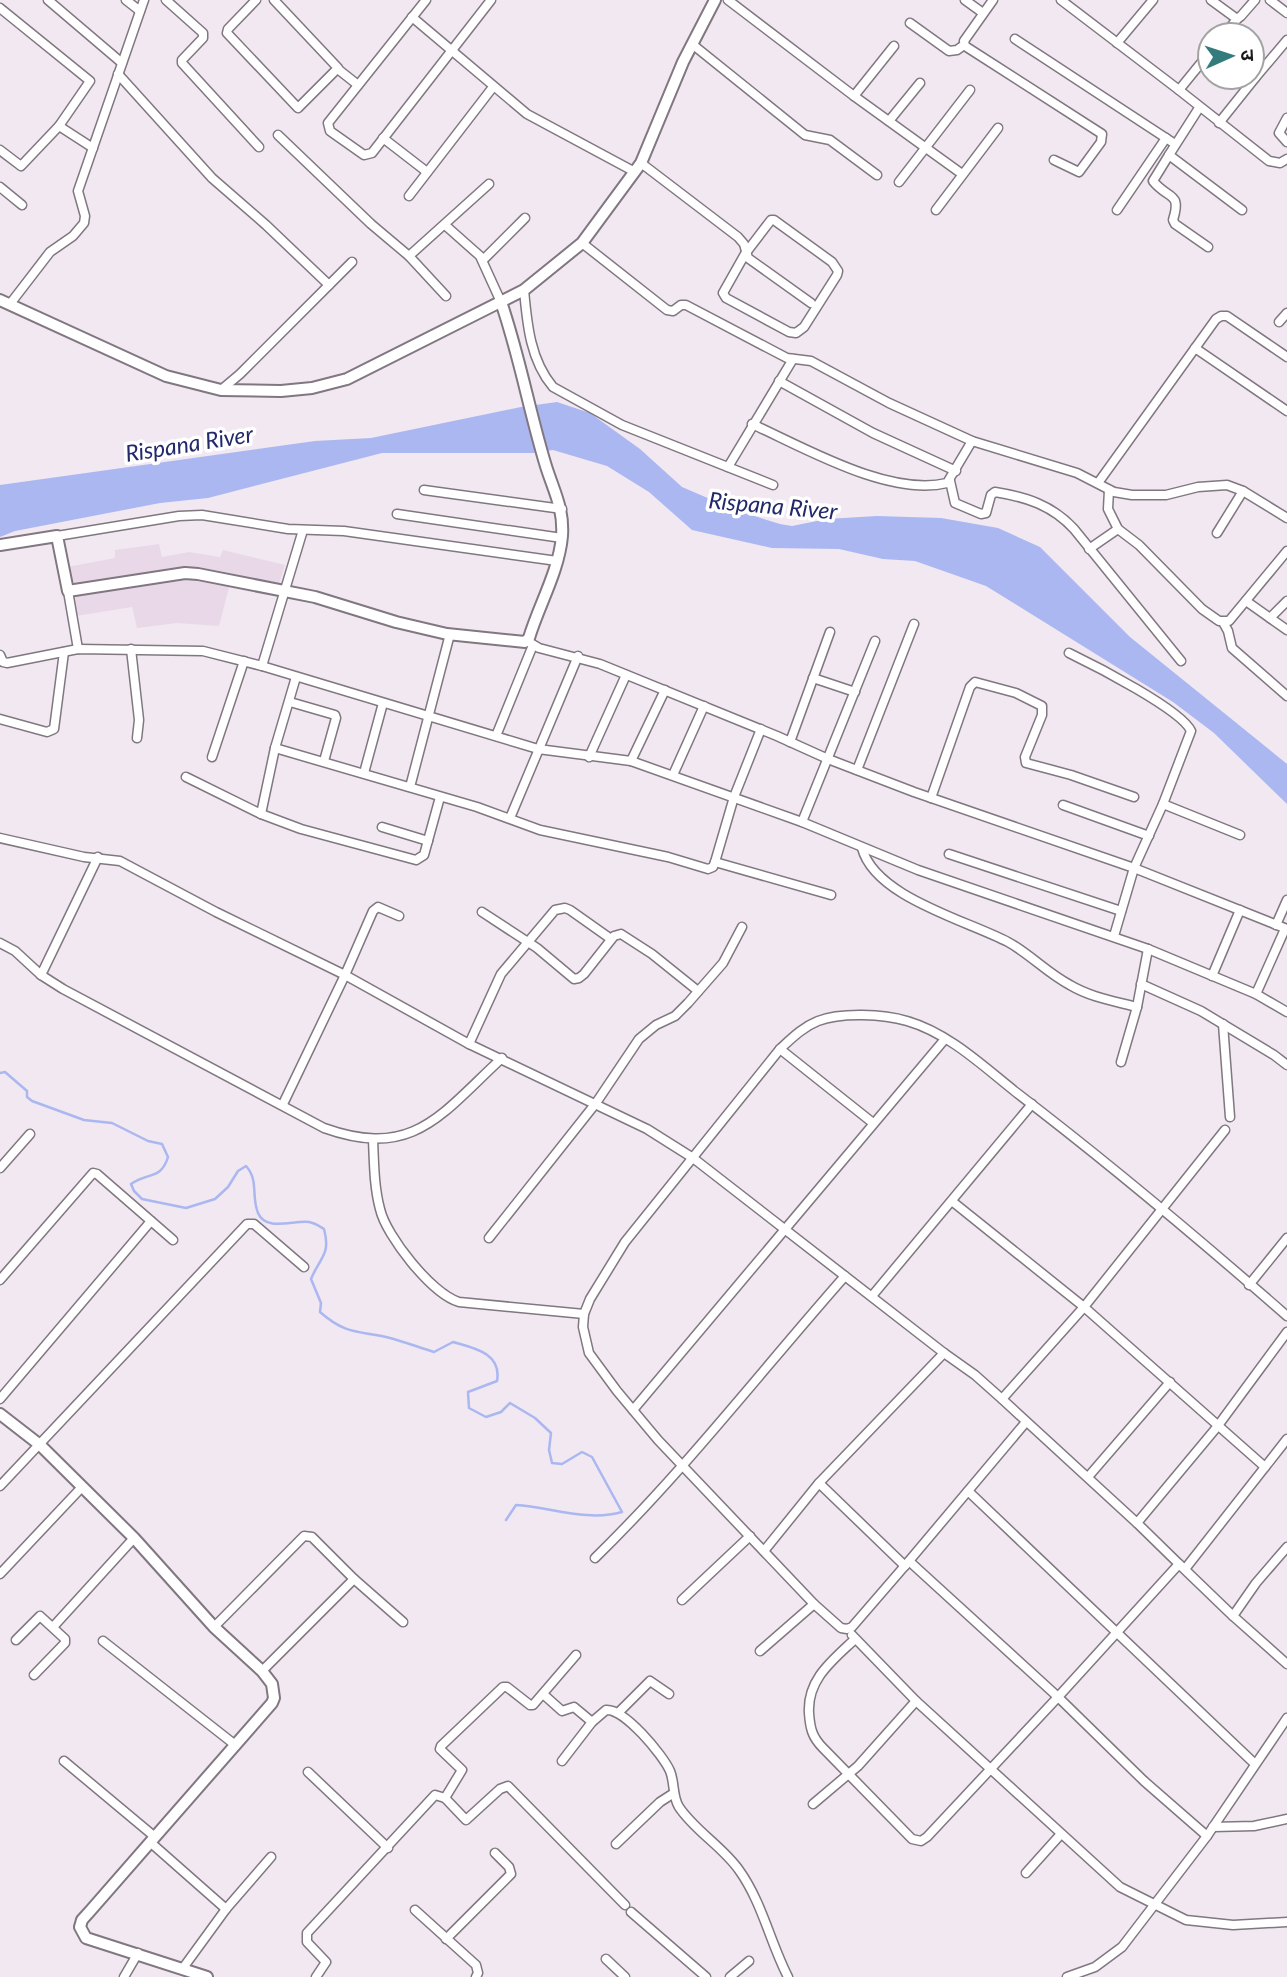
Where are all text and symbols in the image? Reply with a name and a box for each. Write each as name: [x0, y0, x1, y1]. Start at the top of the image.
north arrow: [1196, 21, 1266, 91]
text: उ: [1237, 49, 1260, 62]
water label: Rispana River: [123, 419, 256, 467]
water label: Rispana River: [707, 485, 840, 525]

